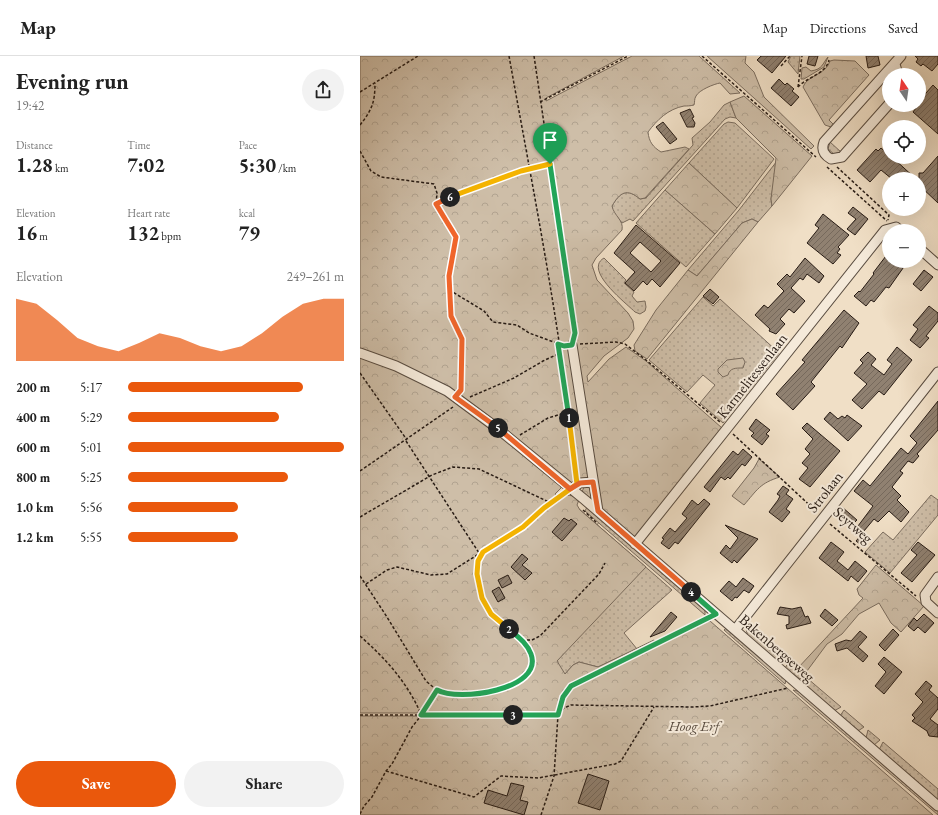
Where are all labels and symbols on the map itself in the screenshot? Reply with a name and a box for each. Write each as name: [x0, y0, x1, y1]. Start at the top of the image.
north arrow: [882, 68, 926, 112]
pin: [533, 123, 567, 164]
pin: 6: [440, 187, 460, 207]
street label: Karmelitessenlaan: [712, 329, 791, 422]
pin: 1: [559, 408, 579, 428]
pin: 5: [488, 418, 508, 438]
street label: Strolaan: [803, 467, 847, 516]
street label: Seytweg: [830, 502, 877, 547]
pin: 4: [681, 582, 701, 602]
street label: Bakenbergseweg: [736, 610, 819, 686]
pin: 2: [499, 619, 519, 639]
pin: 3: [503, 705, 523, 725]
park label: Hoog Erf: [667, 716, 723, 735]

